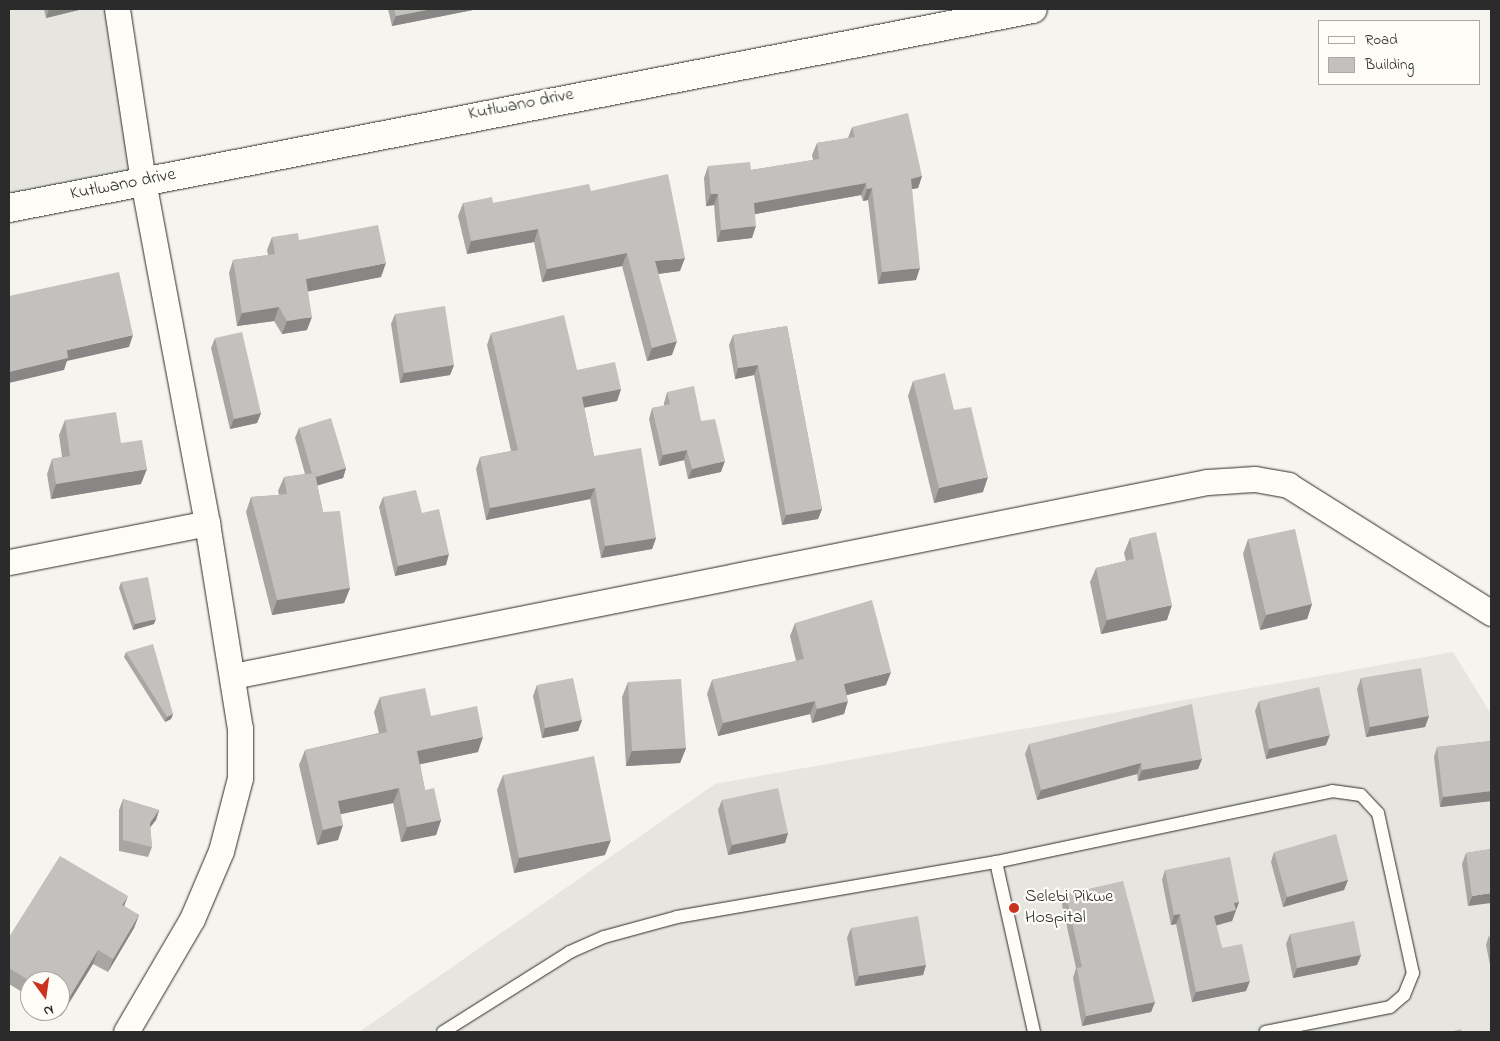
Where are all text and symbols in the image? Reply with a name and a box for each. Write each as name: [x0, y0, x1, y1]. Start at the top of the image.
legend: [1318, 20, 1480, 85]
text: Road: [1365, 29, 1398, 51]
text: Building: [1365, 54, 1414, 76]
street label: Kutlwano drive: [467, 84, 575, 126]
street label: Kutlwano drive: [69, 164, 177, 206]
place label: Selebi Pikwe Hospital: [1025, 887, 1113, 930]
marker: Selebi Pikwe Hospital: [1007, 901, 1021, 915]
north arrow: [20, 971, 70, 1021]
text: N: [41, 999, 56, 1021]

